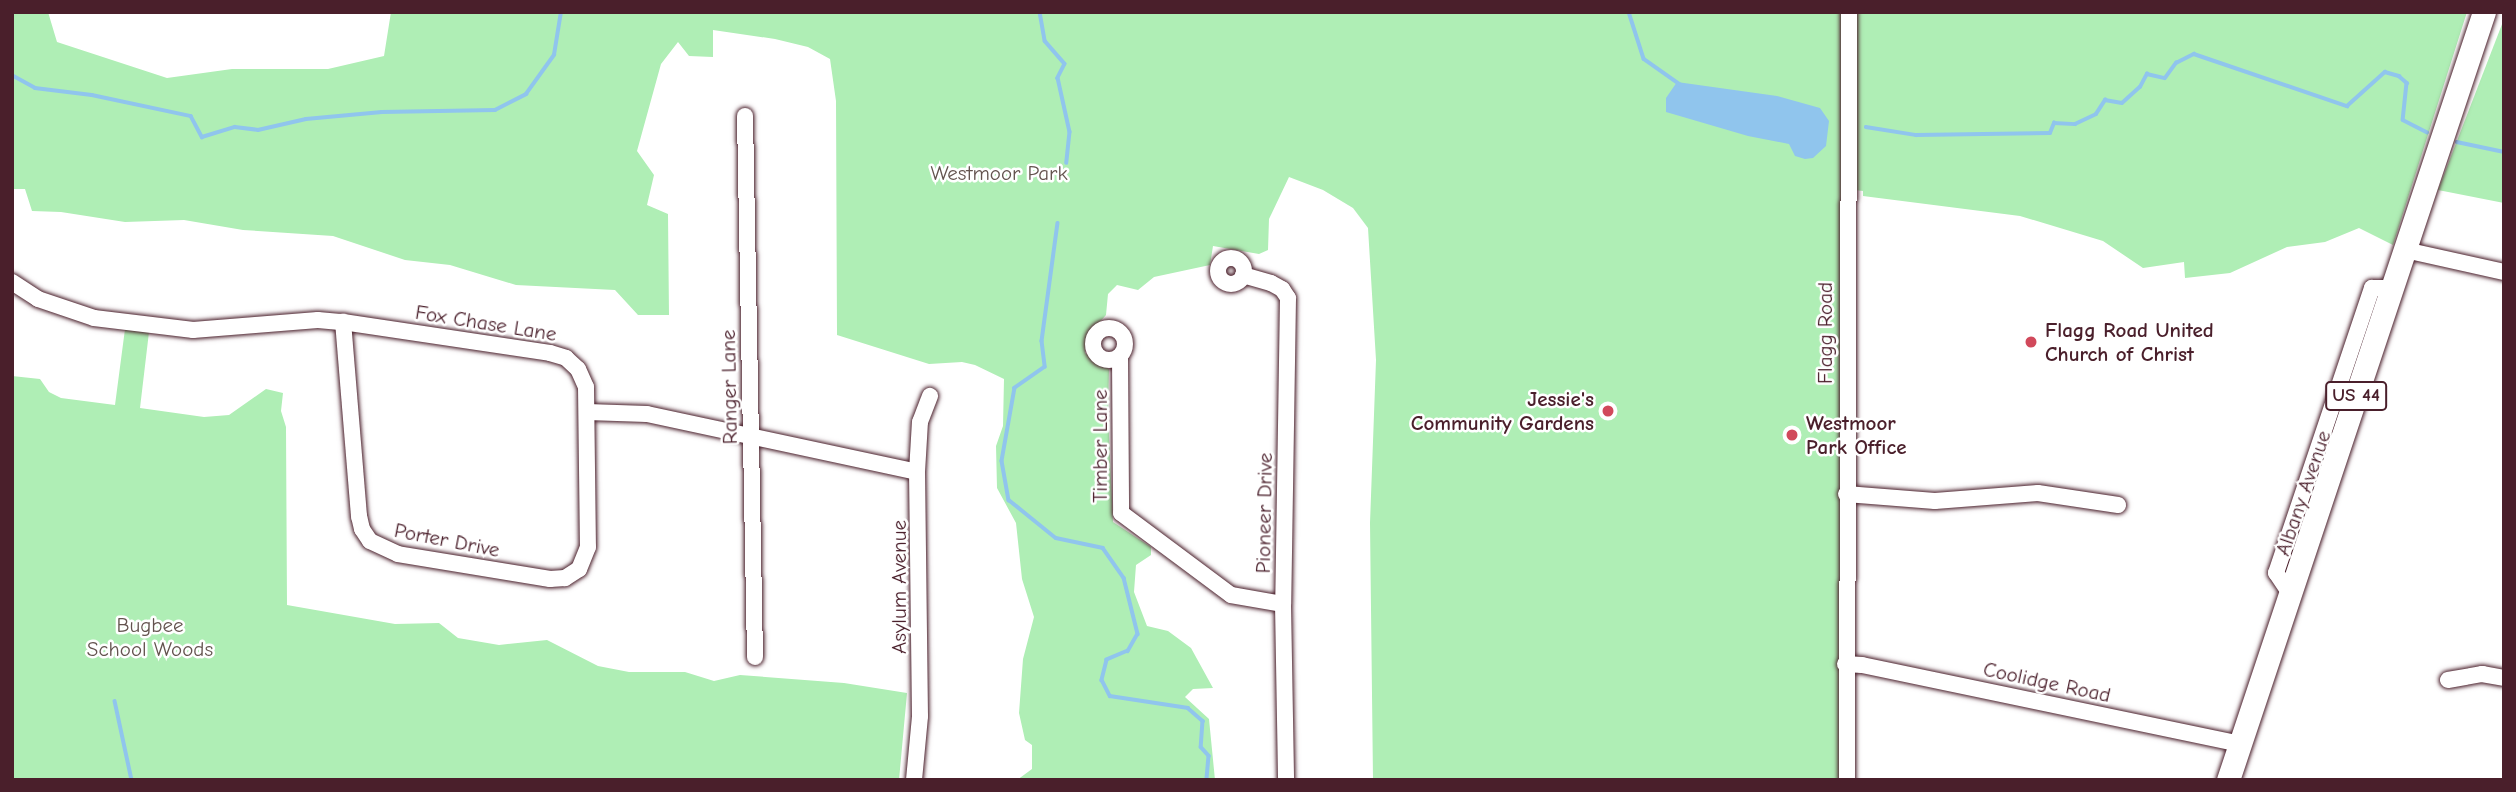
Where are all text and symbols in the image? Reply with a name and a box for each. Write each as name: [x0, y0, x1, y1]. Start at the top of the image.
park label: Westmoor Park: [930, 160, 1068, 186]
street label: Flagg Road: [1812, 282, 1838, 384]
street label: Fox Chase Lane: [414, 299, 558, 347]
place label: Flagg Road United Church of Christ: [2045, 317, 2214, 367]
street label: Ranger Lane: [715, 329, 743, 445]
marker: Flagg Road United Church of Christ: [2023, 334, 2039, 350]
road number: US 44: [2324, 380, 2388, 412]
place label: Jessie's Community Gardens: [1411, 386, 1594, 436]
street label: Timber Lane: [1087, 389, 1113, 503]
marker: Jessie's Community Gardens: [1600, 403, 1616, 419]
place label: Westmoor Park Office: [1806, 410, 1907, 460]
marker: Westmoor Park Office: [1784, 427, 1800, 443]
street label: Albany Avenue: [2270, 427, 2336, 559]
street label: Pioneer Drive: [1250, 452, 1278, 574]
street label: Porter Drive: [392, 517, 502, 563]
street label: Asylum Avenue: [886, 520, 912, 654]
park label: Bugbee School Woods: [87, 612, 213, 662]
street label: Coolidge Road: [1981, 656, 2113, 708]

